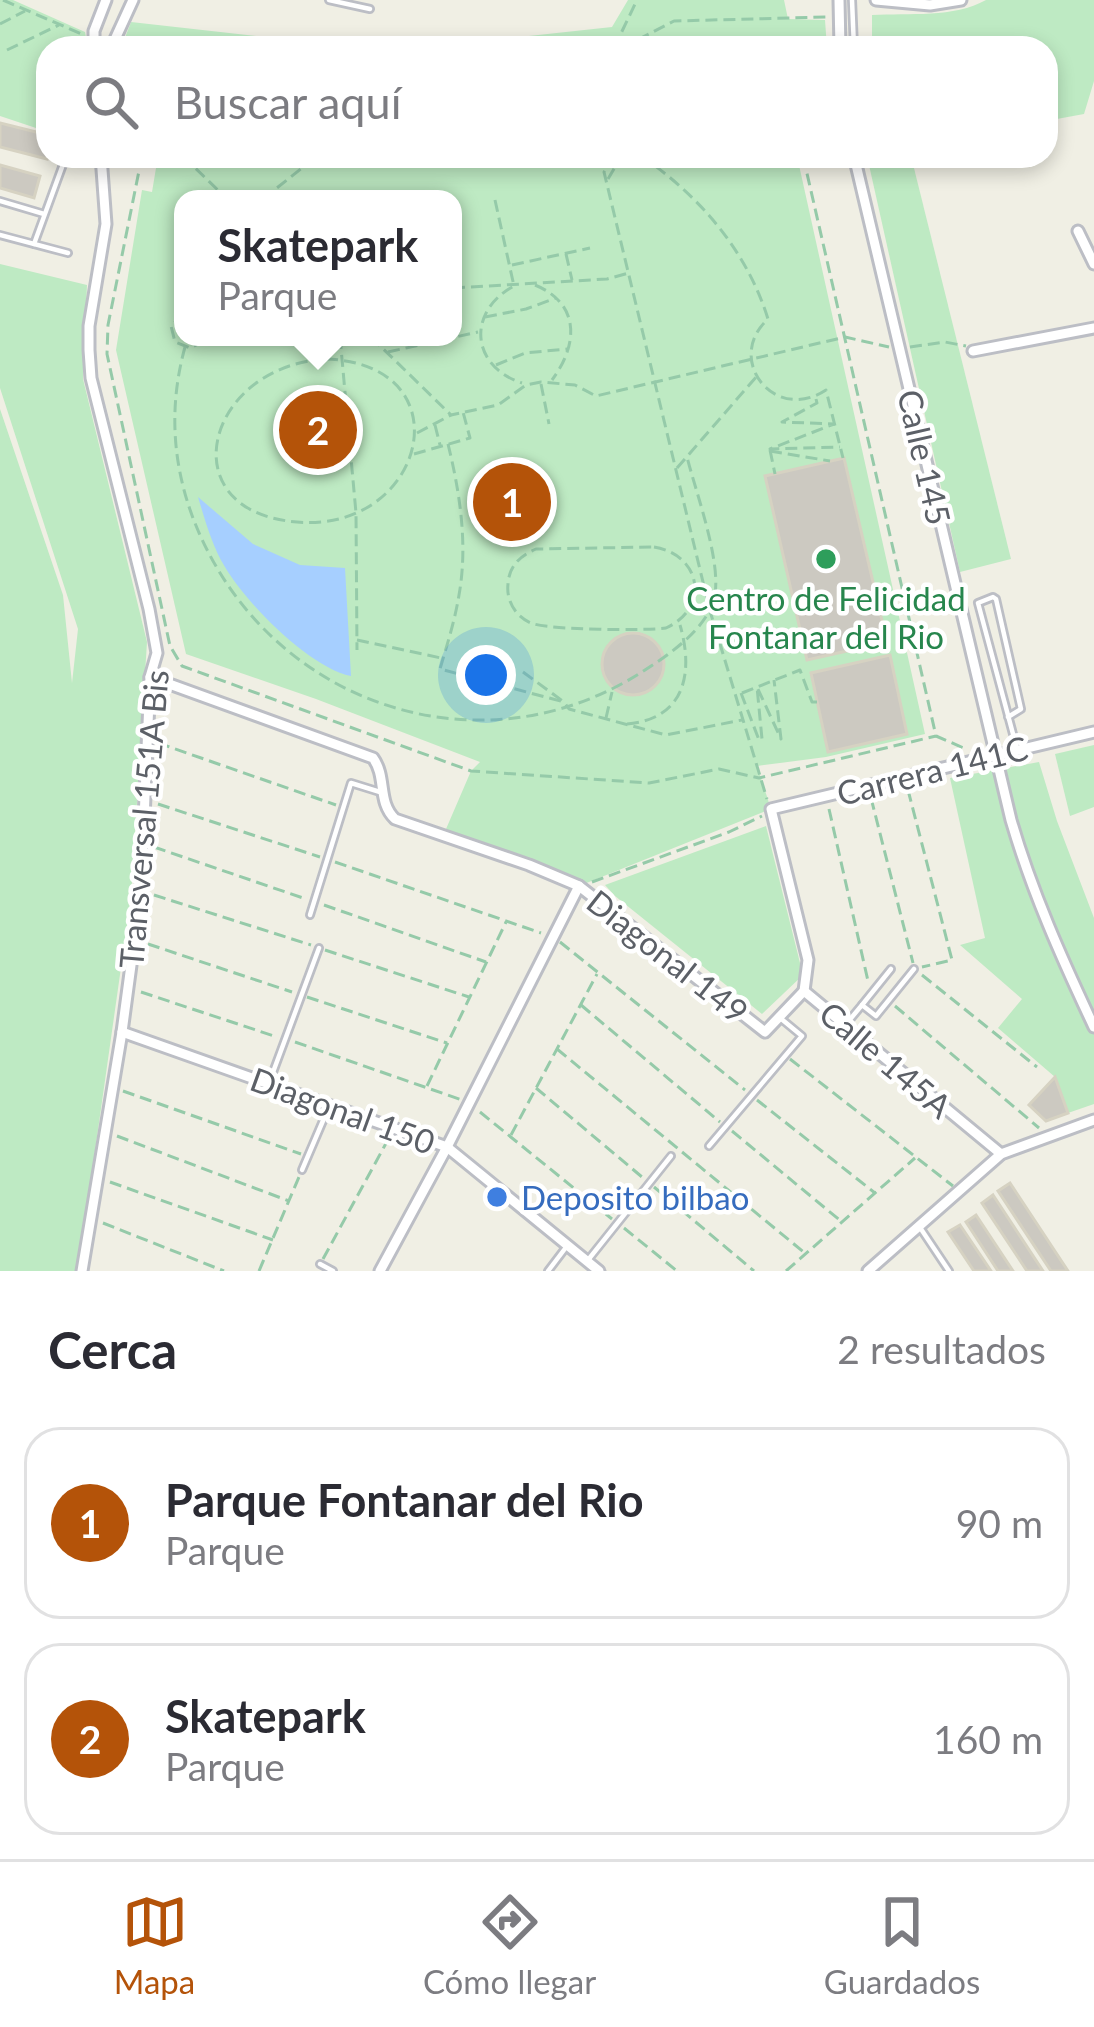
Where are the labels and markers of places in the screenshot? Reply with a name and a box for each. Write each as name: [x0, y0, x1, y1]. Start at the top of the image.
pin: 2: [279, 385, 357, 475]
pin: 1: [473, 457, 551, 547]
marker: Centro de Felicidad Fontanar del Rio: [813, 546, 839, 572]
place label: Centro de Felicidad Fontanar del Rio: [686, 578, 966, 656]
place label: Deposito bilbao: [521, 1177, 749, 1217]
marker: Deposito bilbao: [484, 1184, 510, 1210]

